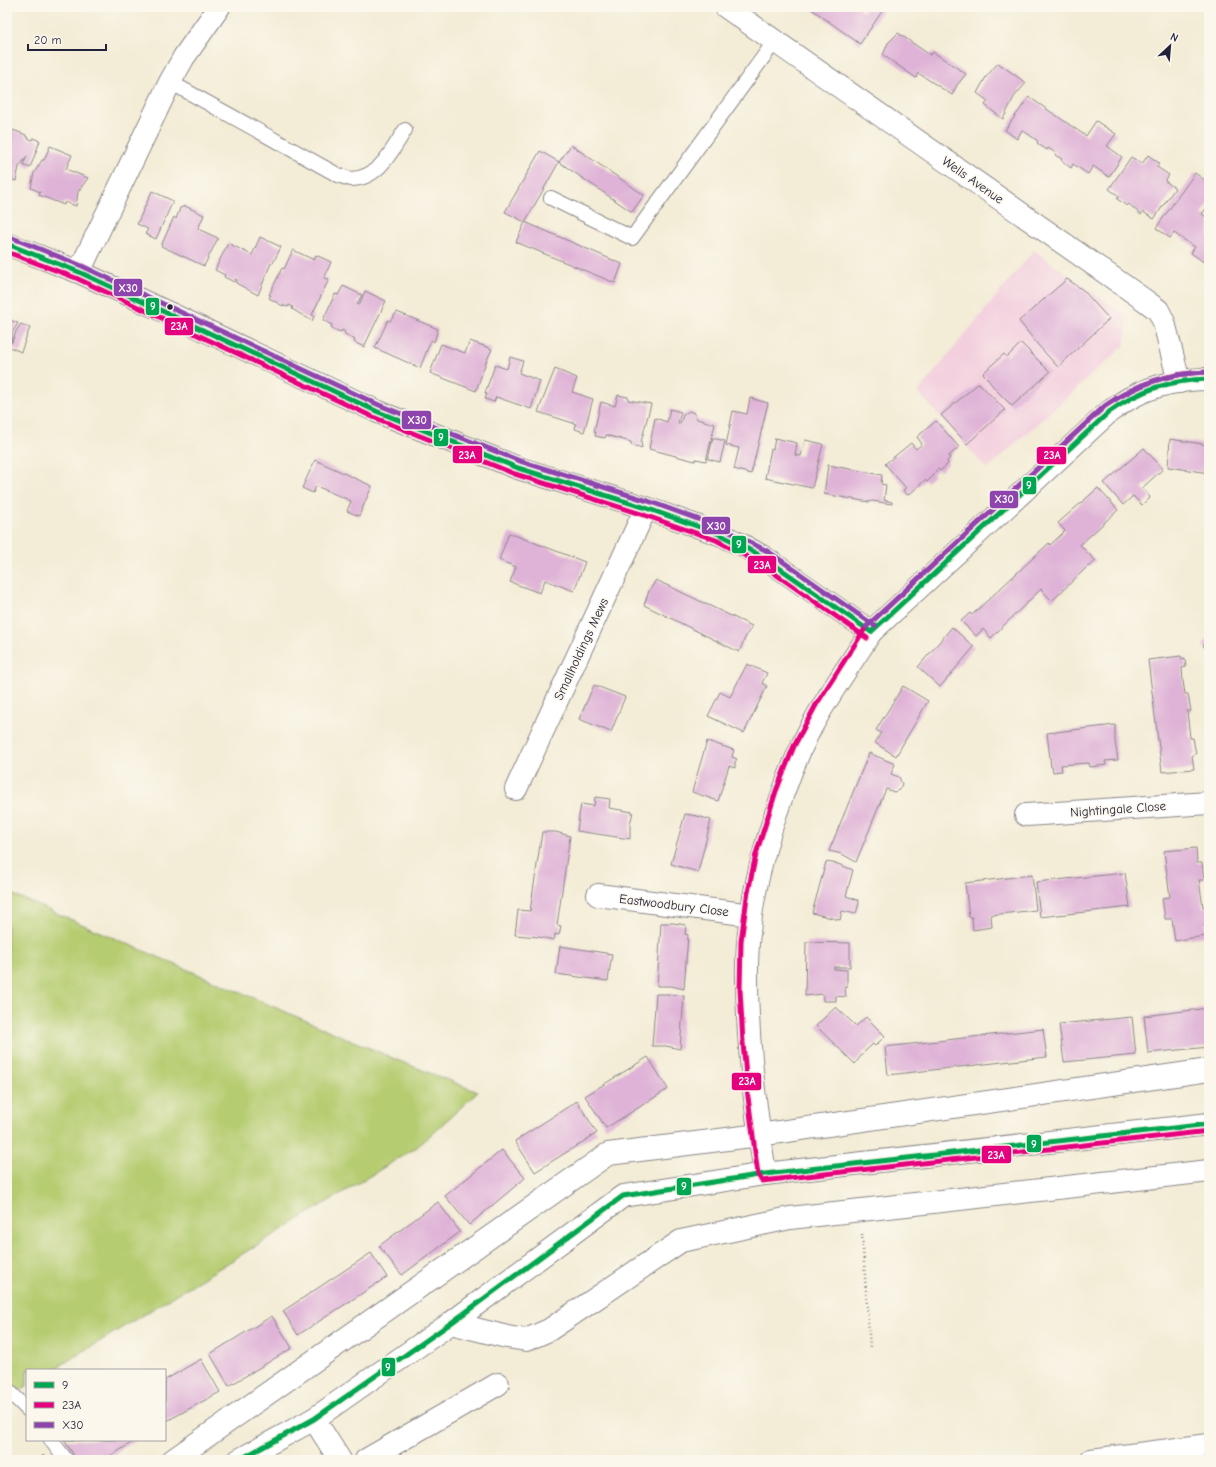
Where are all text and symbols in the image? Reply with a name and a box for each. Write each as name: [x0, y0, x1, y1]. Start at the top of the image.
scale bar: [28, 26, 106, 52]
north arrow: [1150, 26, 1190, 66]
text: N: [1168, 30, 1180, 45]
text: 20 m: [34, 33, 62, 47]
street label: Wells Avenue: [939, 153, 1007, 207]
line badge: X30: [113, 278, 143, 297]
text: X30: [118, 282, 138, 295]
line badge: 9: [145, 297, 160, 316]
text: 9: [150, 300, 156, 313]
unlabelled marker: [165, 302, 175, 312]
line badge: 23A: [164, 317, 194, 336]
text: 23A: [171, 320, 187, 333]
line badge: X30: [401, 410, 432, 430]
text: X30: [407, 414, 427, 427]
line badge: 9: [433, 428, 449, 447]
text: 9: [438, 431, 444, 444]
line badge: 23A: [452, 445, 483, 464]
line badge: 23A: [1036, 446, 1067, 465]
text: 23A: [459, 449, 475, 462]
text: 23A: [1044, 449, 1060, 462]
line badge: 9: [1022, 476, 1037, 495]
text: 9: [1026, 479, 1032, 492]
line badge: X30: [989, 490, 1019, 509]
text: X30: [994, 493, 1014, 506]
line badge: X30: [701, 516, 731, 535]
text: X30: [706, 520, 726, 533]
line badge: 9: [731, 535, 747, 554]
text: 9: [736, 538, 742, 551]
line badge: 23A: [747, 555, 777, 574]
text: 23A: [754, 559, 770, 572]
street label: Smallholdings Mews: [551, 595, 611, 703]
street label: Nightingale Close: [1070, 798, 1167, 820]
street label: Eastwoodbury Close: [618, 891, 730, 919]
line badge: 23A: [731, 1072, 762, 1091]
text: 23A: [739, 1075, 755, 1088]
line badge: 9: [1026, 1134, 1042, 1153]
text: 9: [1031, 1138, 1037, 1151]
line badge: 23A: [981, 1145, 1012, 1164]
text: 23A: [988, 1149, 1004, 1162]
line badge: 9: [676, 1177, 692, 1196]
text: 9: [681, 1180, 687, 1193]
line badge: 9: [381, 1357, 396, 1377]
text: 9: [385, 1361, 391, 1374]
legend: [26, 1369, 166, 1441]
text: 9: [62, 1378, 68, 1392]
text: 23A: [62, 1398, 81, 1412]
text: X30: [62, 1418, 84, 1432]

